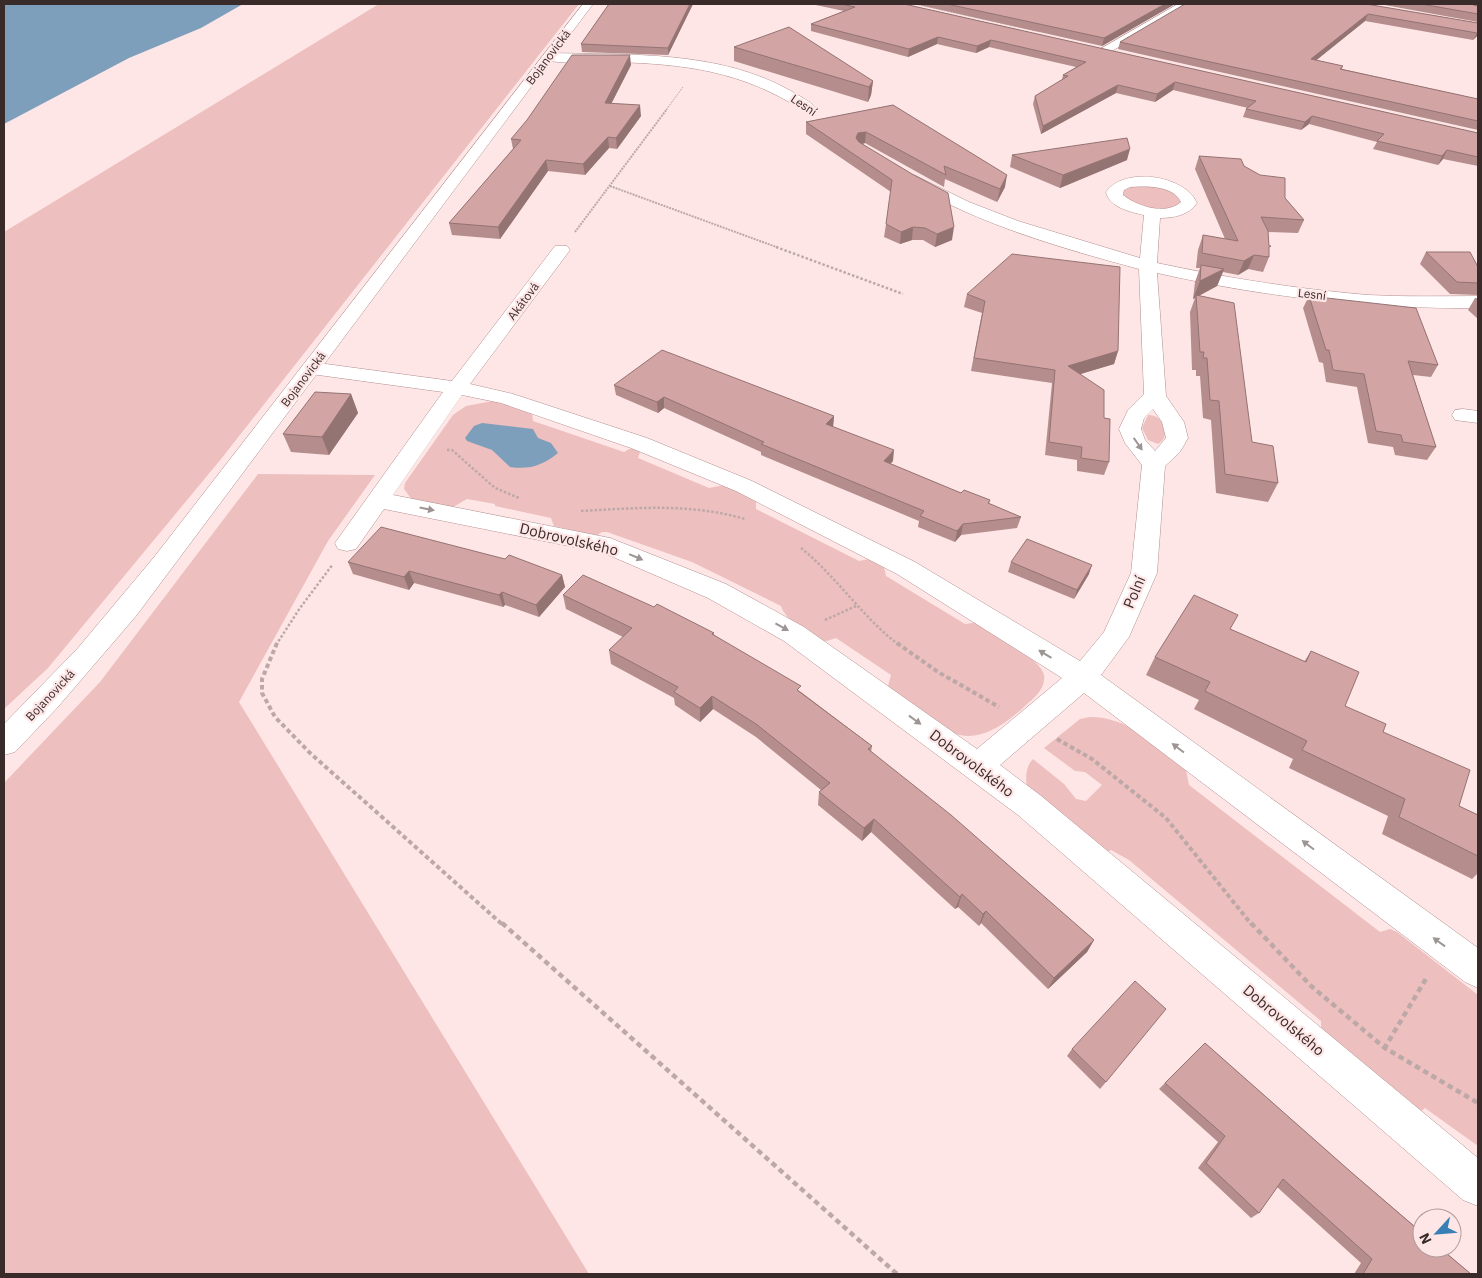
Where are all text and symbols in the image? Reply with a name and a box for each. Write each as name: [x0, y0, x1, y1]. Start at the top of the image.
street label: Bojanovická: [522, 26, 574, 87]
street label: Lesní: [788, 91, 820, 119]
street label: Akátová: [504, 279, 542, 323]
street label: Lesní: [1297, 285, 1327, 303]
street label: Bojanovická: [277, 348, 329, 409]
one-way arrow: [1133, 438, 1143, 451]
one-way arrow: [419, 506, 435, 514]
street label: Dobrovolského: [518, 518, 620, 560]
one-way arrow: [629, 554, 643, 562]
street label: Polní: [1119, 573, 1149, 611]
one-way arrow: [775, 623, 790, 631]
one-way arrow: [1039, 649, 1052, 658]
street label: Bojanovická: [22, 666, 78, 724]
one-way arrow: [908, 715, 921, 726]
street label: Dobrovolského: [926, 725, 1018, 801]
one-way arrow: [1172, 742, 1185, 753]
one-way arrow: [1302, 839, 1315, 850]
one-way arrow: [1432, 937, 1445, 947]
street label: Dobrovolského: [1239, 980, 1329, 1060]
north arrow: [1412, 1208, 1462, 1258]
text: N: [1415, 1230, 1436, 1247]

